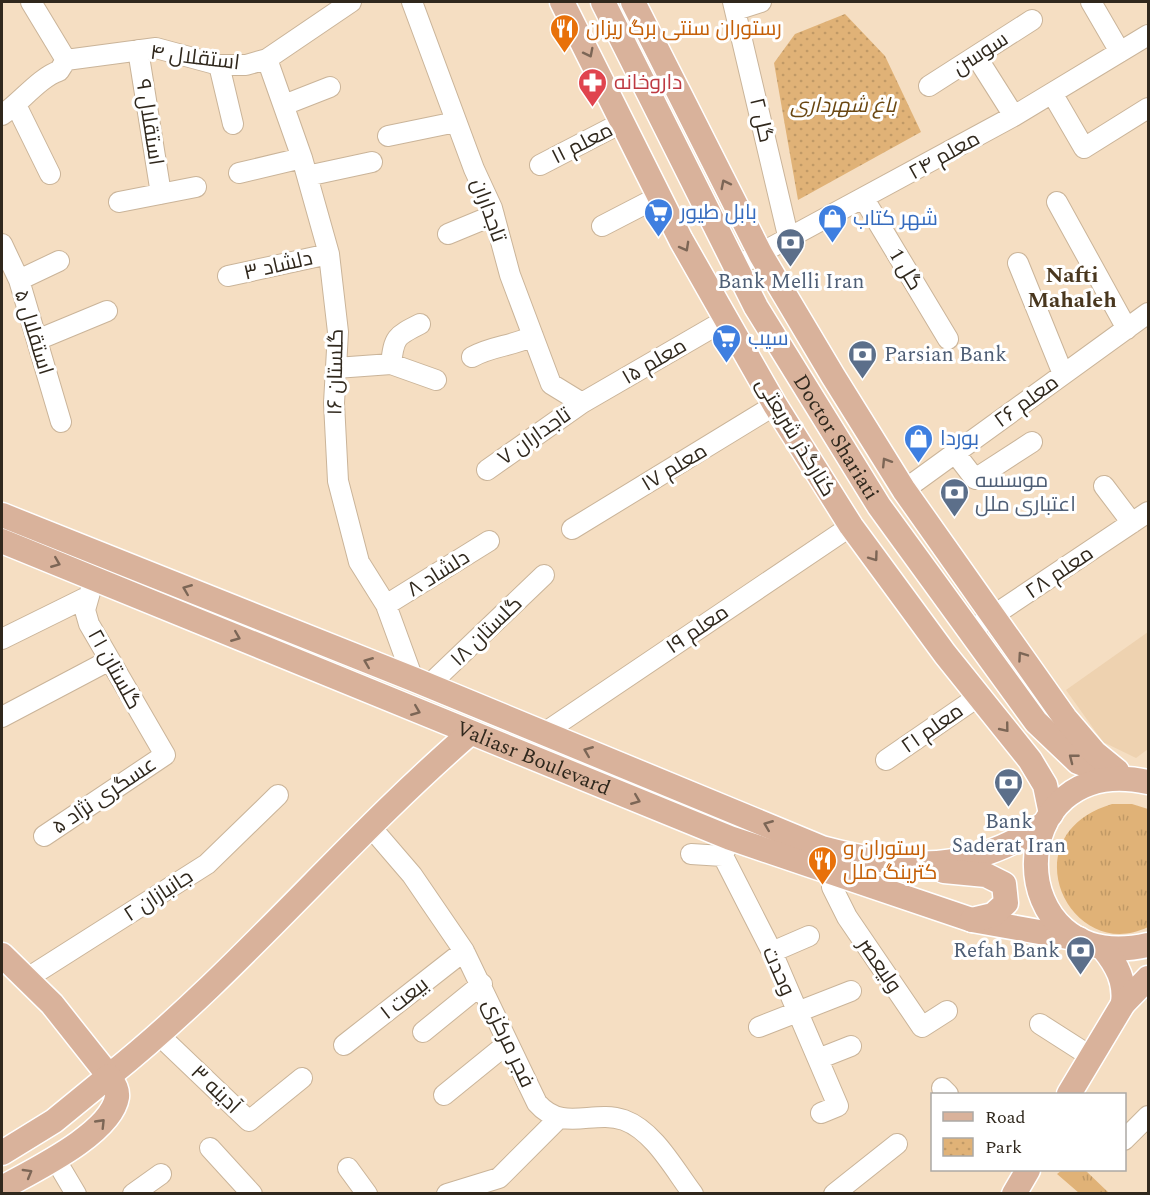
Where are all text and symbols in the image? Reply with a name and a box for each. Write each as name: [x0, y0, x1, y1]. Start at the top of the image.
restaurant icon: رستوران سنتی برگ ریزان: [549, 12, 581, 54]
place label: رستوران سنتی برگ ریزان: [586, 13, 782, 45]
street label: سوسن: [946, 24, 1015, 84]
street label: استقلال ۴: [148, 37, 241, 79]
one-way arrow: [582, 47, 594, 58]
pharmacy icon: داروخانه: [577, 66, 609, 108]
place label: داروخانه: [614, 67, 682, 99]
street label: استقلال ۹: [126, 77, 172, 168]
park label: باغ شهرداری: [790, 90, 897, 122]
street label: گل ۲: [740, 95, 782, 146]
street label: معلم ۱۱: [546, 115, 619, 173]
street label: معلم ۲۴: [903, 123, 986, 189]
street label: تاجداران: [462, 174, 514, 247]
one-way arrow: [721, 179, 733, 190]
supermarket icon: بابل طیور: [643, 196, 675, 238]
place label: بابل طیور: [679, 197, 757, 229]
shop icon: شهر کتاب: [816, 202, 848, 244]
place label: شهر کتاب: [853, 203, 938, 235]
bank icon: Bank Melli Iran: [775, 226, 807, 268]
one-way arrow: [678, 241, 690, 251]
street label: گل 1: [880, 242, 930, 297]
street label: دلشاد ۳: [241, 243, 316, 289]
district label: Nafti Mahaleh: [1027, 259, 1117, 317]
place label: Bank Melli Iran: [718, 266, 864, 298]
street label: استقلال ۵: [5, 286, 61, 379]
supermarket icon: سیب: [711, 322, 743, 364]
place label: سیب: [748, 323, 789, 355]
street label: گلستان ۱۶: [319, 328, 353, 416]
street label: معلم ۱۵: [616, 330, 693, 393]
bank icon: Parsian Bank: [847, 338, 879, 380]
place label: Parsian Bank: [884, 339, 1007, 371]
street label: معلم ۲۶: [987, 367, 1066, 436]
street label: Doctor Shariati: [784, 368, 887, 507]
street label: کنارگذر شریعتی: [747, 372, 843, 503]
street label: تاجداران ۷: [491, 399, 578, 474]
shop icon: بوردا: [903, 422, 935, 464]
place label: بوردا: [940, 423, 979, 455]
street label: معلم ۱۷: [635, 436, 714, 500]
one-way arrow: [883, 457, 894, 468]
place label: موسسه اعتباری ملل: [975, 465, 1076, 521]
bank icon: موسسه اعتباری ملل: [938, 476, 970, 518]
street label: معلم ۲۸: [1019, 538, 1100, 607]
street label: دلشاد ۸: [401, 542, 476, 606]
one-way arrow: [867, 550, 878, 561]
one-way arrow: [49, 556, 60, 568]
one-way arrow: [182, 584, 193, 596]
street label: گلستان ۱۸: [443, 589, 530, 674]
street label: معلم ۱۹: [660, 597, 735, 663]
street label: گلستان ۲۱: [79, 623, 149, 716]
one-way arrow: [230, 630, 241, 642]
one-way arrow: [1018, 651, 1029, 662]
one-way arrow: [364, 656, 374, 669]
street label: معلم ۲۱: [895, 696, 970, 762]
one-way arrow: [410, 704, 421, 716]
street label: Valiasr Boulevard: [451, 713, 615, 805]
one-way arrow: [998, 721, 1009, 732]
one-way arrow: [583, 746, 594, 758]
street label: عسگری نژاد ۵: [46, 749, 163, 843]
one-way arrow: [1069, 754, 1080, 765]
bank icon: Bank Saderat Iran: [993, 766, 1025, 808]
one-way arrow: [630, 793, 641, 805]
place label: Bank Saderat Iran: [952, 806, 1066, 862]
one-way arrow: [763, 820, 774, 832]
place label: رستوران و کترینگ ملل: [843, 833, 937, 889]
restaurant icon: رستوران و کترینگ ملل: [806, 844, 838, 886]
street label: جانبازان ۲: [117, 861, 200, 930]
street label: ولیعصر: [849, 931, 909, 999]
bank icon: Refah Bank: [1065, 934, 1097, 976]
place label: Refah Bank: [953, 935, 1060, 967]
street label: وحدت: [753, 942, 803, 1001]
street label: بیعت ۱: [373, 970, 436, 1028]
street label: فجر مرکزی: [474, 994, 543, 1093]
street label: آدینه ۳: [183, 1058, 248, 1122]
legend: [931, 1093, 1126, 1171]
text: Road: [985, 1104, 1026, 1131]
one-way arrow: [94, 1120, 105, 1130]
text: Park: [985, 1134, 1022, 1161]
one-way arrow: [22, 1168, 32, 1180]

